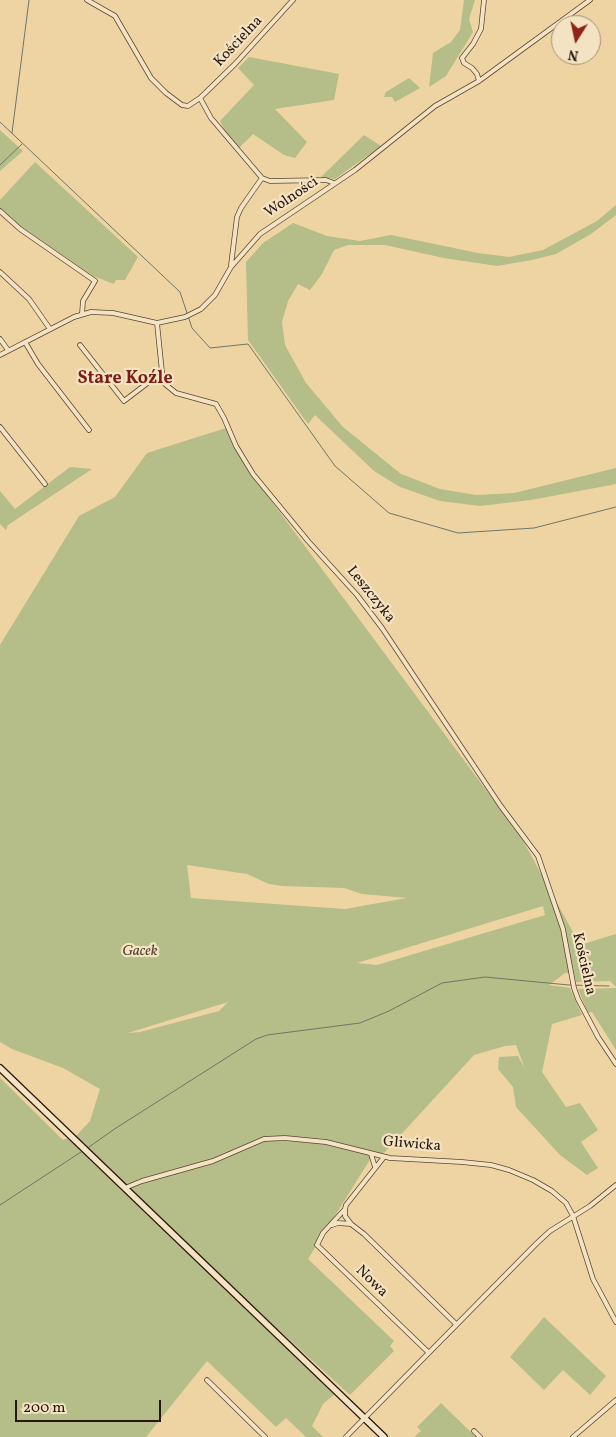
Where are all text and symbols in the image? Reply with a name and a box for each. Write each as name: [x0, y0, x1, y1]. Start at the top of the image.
street label: Kościelna: [211, 13, 267, 71]
north arrow: [551, 15, 601, 65]
text: N: [567, 44, 580, 65]
street label: Wolności: [262, 174, 322, 222]
district label: Stare Koźle: [77, 369, 173, 391]
street label: Leszczyka: [342, 563, 398, 627]
street label: Kościelna: [567, 931, 599, 997]
park label: Gacek: [122, 943, 158, 961]
street label: Gliwicka: [382, 1134, 442, 1156]
street label: Nowa: [351, 1262, 391, 1302]
scale bar: [18, 1390, 164, 1422]
text: 200 m: [23, 1398, 66, 1419]

